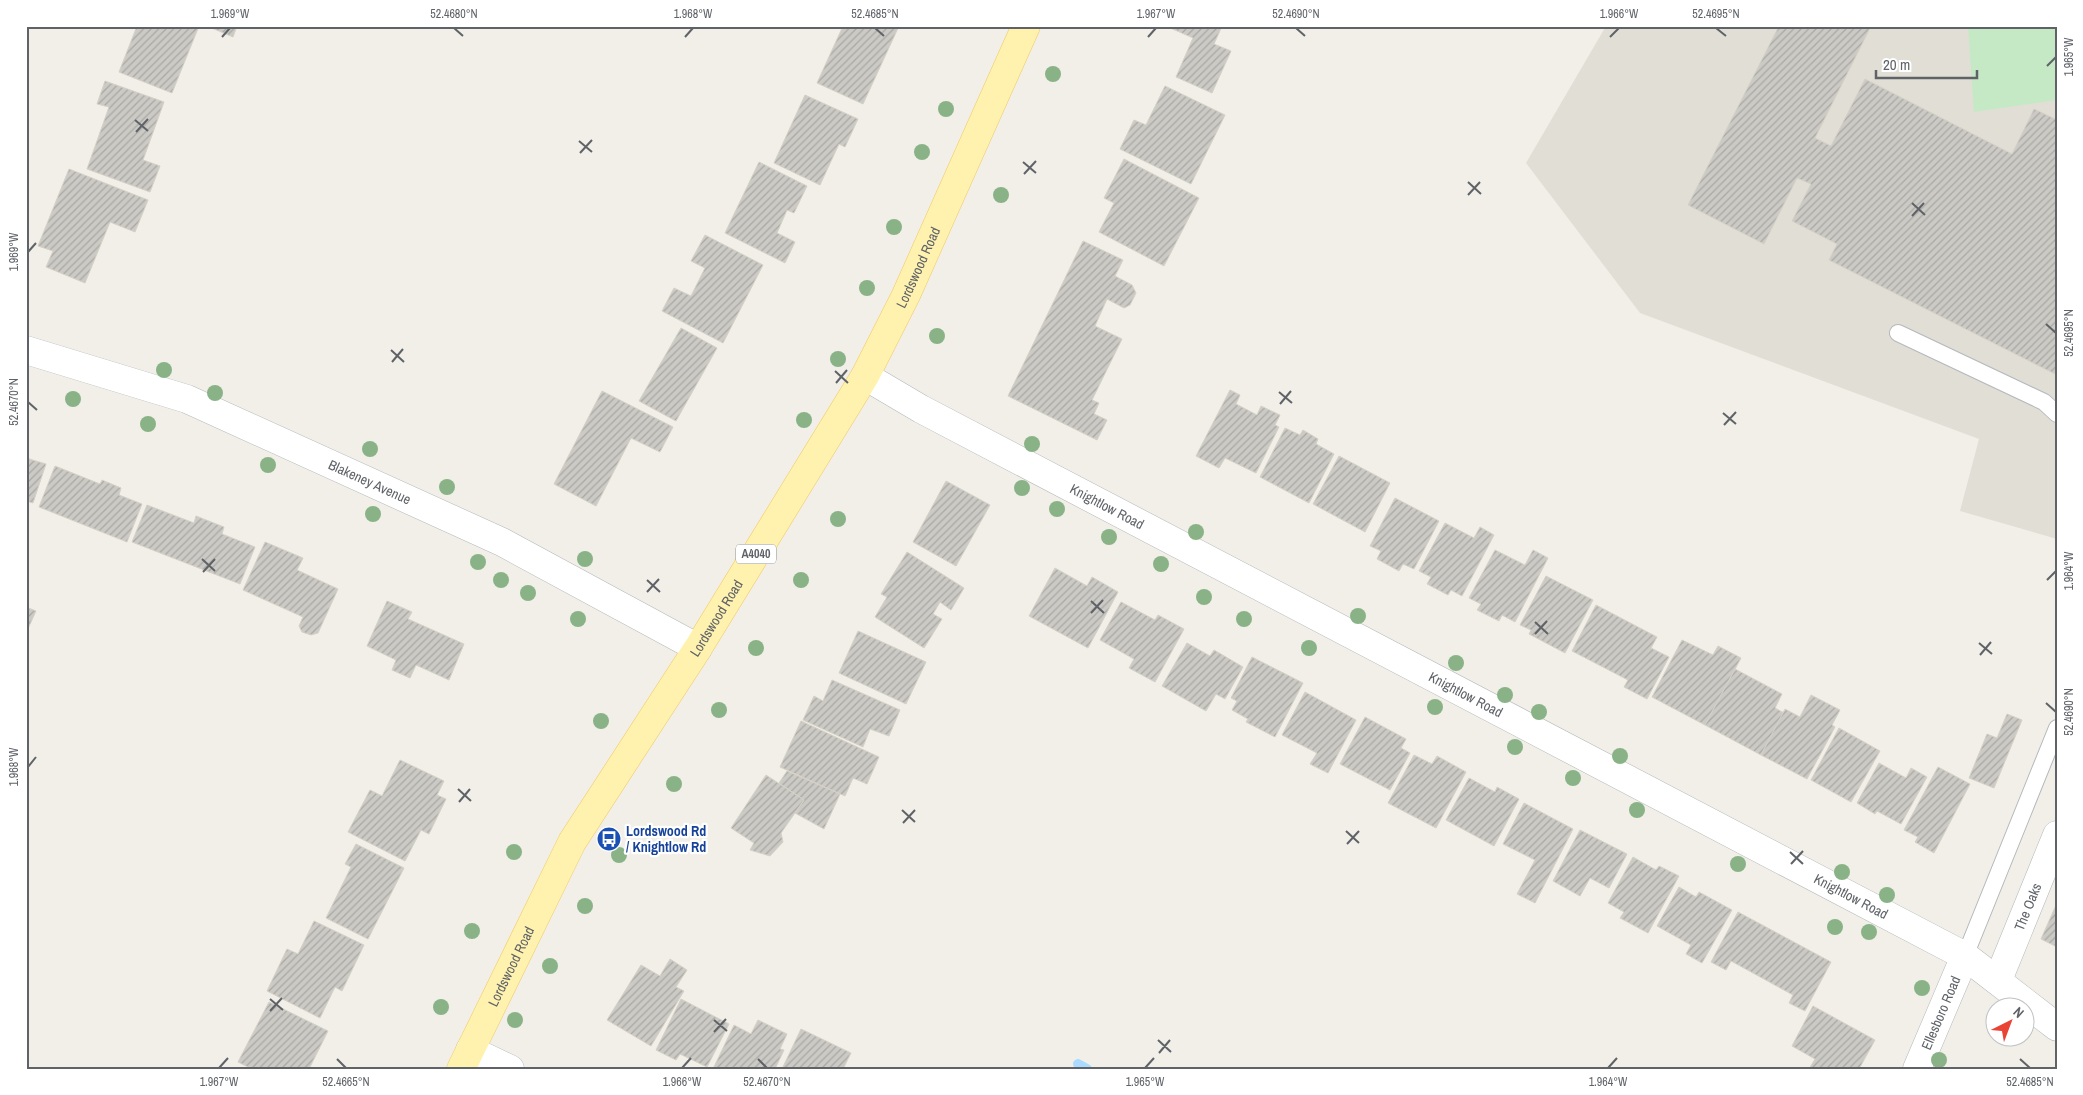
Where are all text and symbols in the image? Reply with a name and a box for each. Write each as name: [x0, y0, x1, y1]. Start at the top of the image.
text: 1.969°W: [211, 6, 250, 22]
text: 52.4680°N: [430, 6, 478, 22]
text: 1.968°W: [674, 6, 713, 22]
text: 52.4685°N: [851, 6, 899, 22]
text: 1.967°W: [1137, 6, 1176, 22]
text: 52.4690°N: [1272, 6, 1320, 22]
text: 1.966°W: [1600, 6, 1639, 22]
text: 52.4695°N: [1692, 6, 1740, 22]
text: 1.965°W: [2061, 37, 2077, 76]
scale bar: [1876, 48, 1977, 80]
text: 20 m: [1883, 54, 1910, 75]
street label: Lordswood Road: [892, 224, 944, 311]
text: 1.969°W: [6, 232, 22, 271]
text: 52.4695°N: [2061, 309, 2077, 357]
text: 52.4670°N: [6, 378, 22, 426]
street label: Blakeney Avenue: [326, 455, 414, 508]
street label: Knightlow Road: [1067, 480, 1147, 533]
road number: A4040: [736, 544, 776, 564]
text: 1.964°W: [2061, 551, 2077, 590]
street label: Lordswood Road: [686, 576, 747, 660]
street label: Knightlow Road: [1426, 668, 1506, 721]
text: 52.4690°N: [2061, 688, 2077, 736]
text: 1.968°W: [6, 747, 22, 786]
place label: Lordswood Rd / Knightlow Rd: [626, 822, 706, 856]
bus stop icon: Lordswood Rd / Knightlow Rd: [596, 826, 622, 852]
street label: Knightlow Road: [1811, 869, 1891, 923]
street label: The Oaks: [2010, 880, 2046, 933]
street label: Lordswood Road: [484, 924, 538, 1010]
street label: Ellesboro Road: [1917, 973, 1964, 1053]
north arrow: [1986, 998, 2036, 1048]
text: N: [2010, 1003, 2028, 1022]
text: 1.967°W: [200, 1074, 239, 1090]
text: 52.4665°N: [322, 1074, 370, 1090]
text: 1.966°W: [663, 1074, 702, 1090]
text: 52.4670°N: [743, 1074, 791, 1090]
text: 1.965°W: [1126, 1074, 1165, 1090]
text: 1.964°W: [1589, 1074, 1628, 1090]
text: 52.4685°N: [2006, 1074, 2054, 1090]

